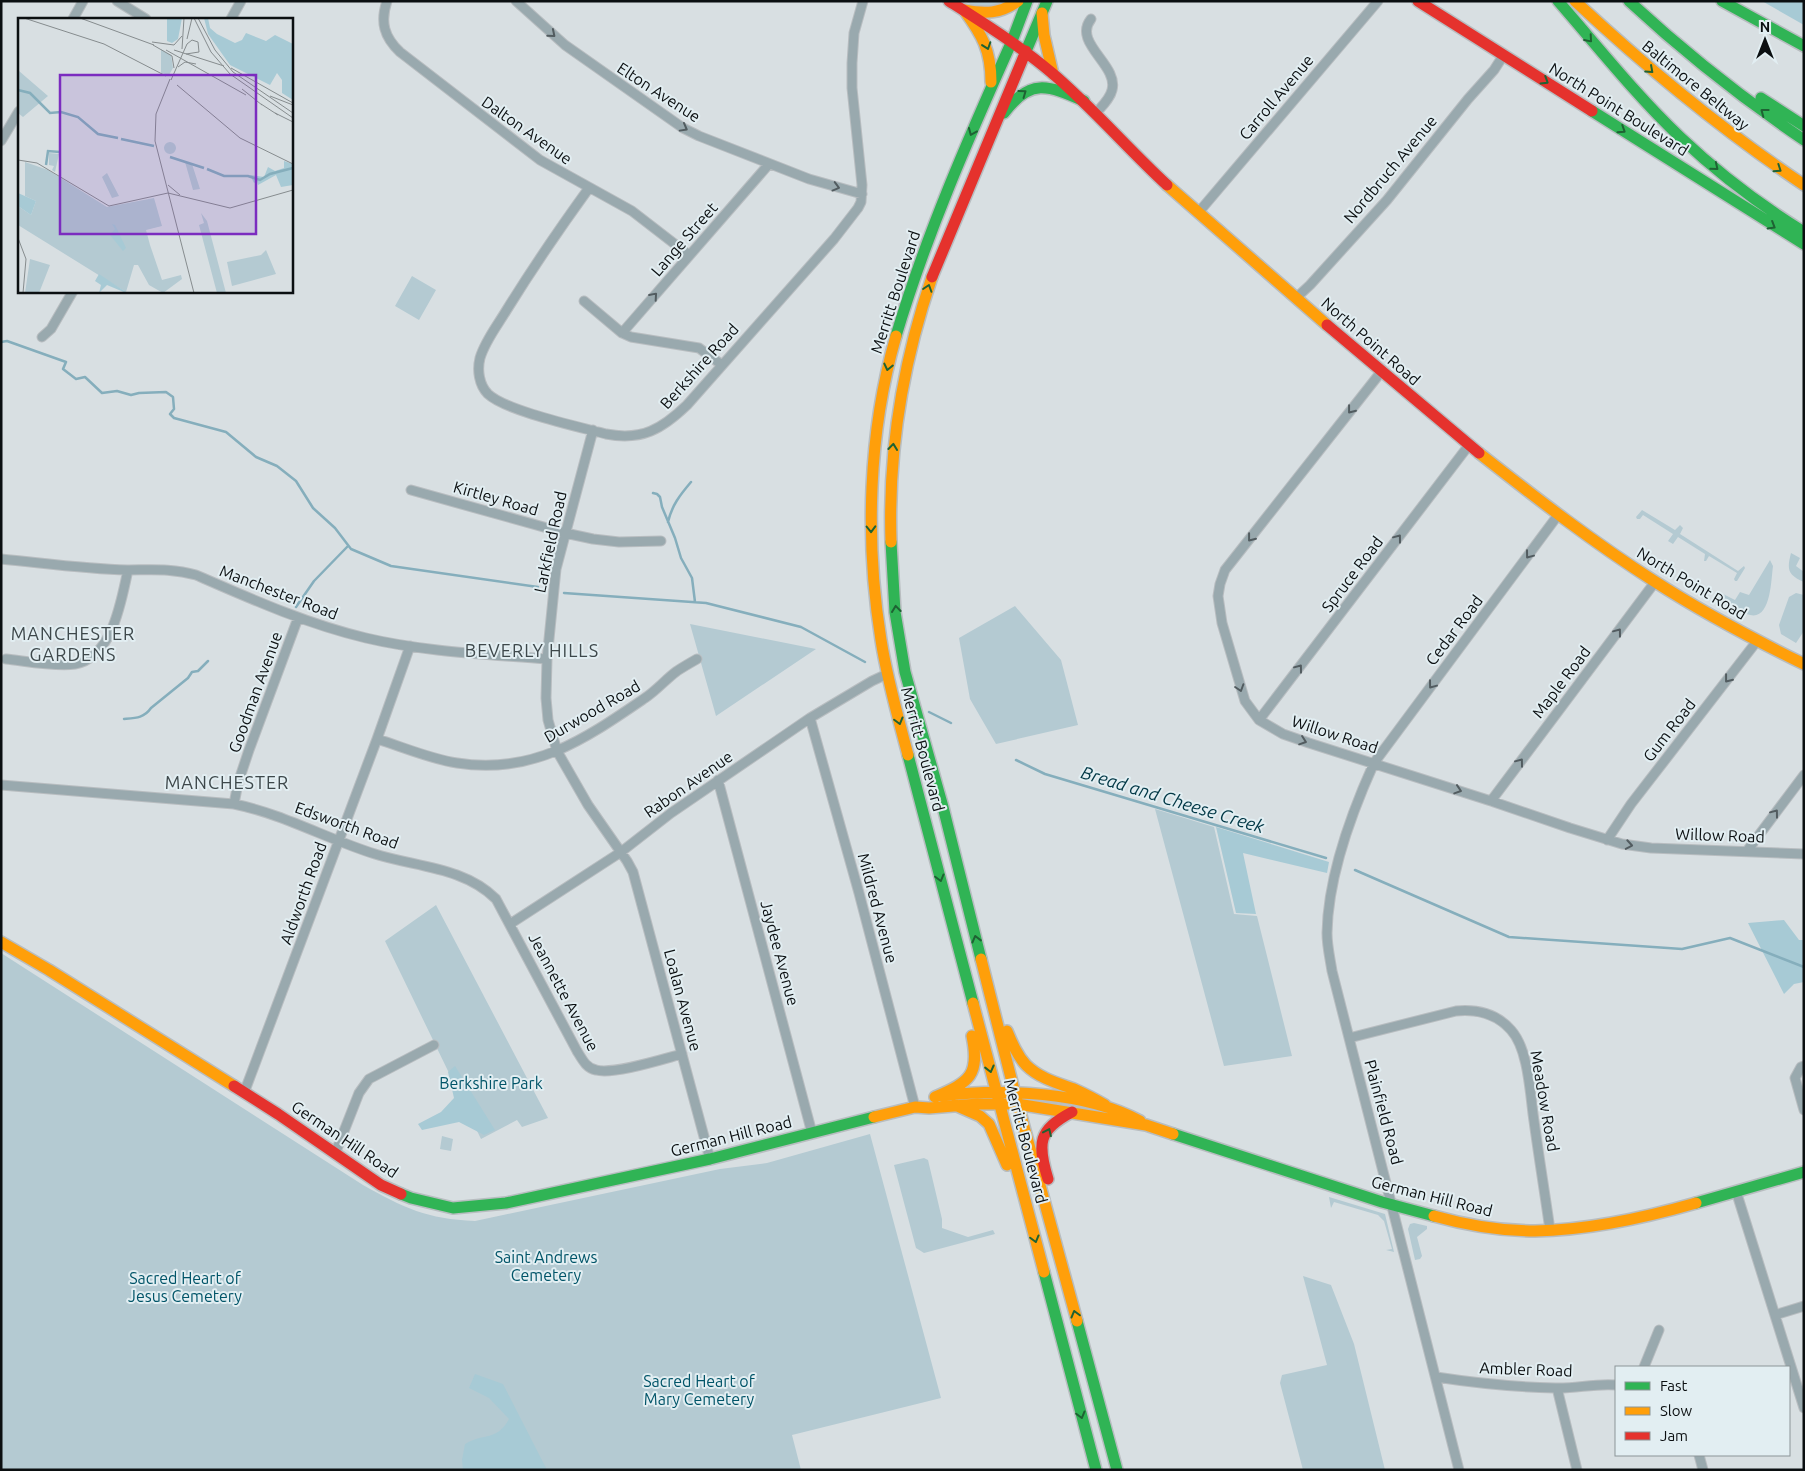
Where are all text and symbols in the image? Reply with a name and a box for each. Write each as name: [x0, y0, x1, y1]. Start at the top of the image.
north arrow: [1740, 15, 1790, 65]
inset map: [18, 18, 292, 292]
text: N: [1760, 19, 1770, 35]
one-way arrow: [546, 29, 555, 38]
one-way arrow: [1584, 33, 1593, 42]
street label: Baltimore Beltway: [1639, 36, 1753, 134]
one-way arrow: [981, 41, 991, 50]
street label: Carroll Avenue: [1235, 51, 1317, 143]
street label: Elton Avenue: [614, 58, 704, 126]
street label: North Point Boulevard: [1546, 59, 1692, 159]
one-way arrow: [1644, 64, 1653, 73]
one-way arrow: [1539, 75, 1548, 85]
one-way arrow: [1017, 90, 1027, 99]
street label: Dalton Avenue: [478, 92, 576, 168]
one-way arrow: [1760, 109, 1770, 118]
street label: Nordbruch Avenue: [1340, 112, 1440, 226]
one-way arrow: [679, 122, 688, 132]
one-way arrow: [1617, 124, 1626, 133]
one-way arrow: [968, 128, 978, 136]
one-way arrow: [1709, 162, 1718, 170]
one-way arrow: [1773, 162, 1782, 172]
one-way arrow: [831, 181, 839, 191]
street label: Lange Street: [647, 198, 721, 280]
one-way arrow: [1767, 219, 1776, 229]
street label: Merritt Boulevard: [867, 228, 923, 356]
one-way arrow: [923, 285, 933, 293]
one-way arrow: [648, 293, 657, 302]
street label: North Point Road: [1318, 293, 1424, 389]
street label: Berkshire Road: [656, 320, 742, 412]
one-way arrow: [883, 363, 894, 372]
one-way arrow: [1348, 404, 1356, 413]
one-way arrow: [887, 442, 898, 450]
street label: Kirtley Road: [451, 477, 541, 519]
street label: Larkfield Road: [530, 490, 570, 594]
one-way arrow: [866, 525, 877, 533]
one-way arrow: [1248, 532, 1256, 541]
street label: Spruce Road: [1318, 533, 1386, 615]
one-way arrow: [1392, 534, 1401, 544]
street label: North Point Road: [1634, 543, 1750, 623]
one-way arrow: [1526, 549, 1535, 558]
street label: Manchester Road: [217, 561, 341, 623]
street label: Cedar Road: [1422, 592, 1486, 668]
one-way arrow: [891, 605, 901, 613]
district label: MANCHESTER GARDENS: [11, 623, 135, 664]
one-way arrow: [1612, 628, 1621, 638]
street label: Goodman Avenue: [225, 629, 285, 755]
district label: BEVERLY HILLS: [465, 640, 599, 660]
street label: Maple Road: [1528, 643, 1594, 721]
one-way arrow: [1294, 665, 1302, 674]
one-way arrow: [1725, 673, 1733, 682]
street label: Durwood Road: [541, 676, 643, 746]
one-way arrow: [1429, 679, 1438, 689]
one-way arrow: [1235, 683, 1245, 692]
street label: Merritt Boulevard: [898, 685, 948, 813]
street label: Gum Road: [1639, 695, 1699, 765]
street label: Willow Road: [1290, 712, 1380, 756]
one-way arrow: [893, 716, 903, 724]
one-way arrow: [1299, 735, 1307, 745]
street label: Rabon Avenue: [640, 747, 736, 821]
one-way arrow: [1514, 758, 1523, 768]
water label: Bread and Cheese Creek: [1079, 762, 1268, 837]
district label: MANCHESTER: [165, 772, 289, 792]
one-way arrow: [1453, 784, 1462, 794]
street label: Edsworth Road: [293, 798, 401, 852]
one-way arrow: [1770, 810, 1778, 819]
street label: Willow Road: [1675, 824, 1765, 846]
street label: Aldworth Road: [276, 839, 330, 947]
one-way arrow: [1625, 839, 1634, 849]
street label: Mildred Avenue: [855, 851, 901, 965]
one-way arrow: [934, 874, 945, 883]
street label: Jaydee Avenue: [757, 898, 803, 1008]
street label: Jeannette Avenue: [525, 930, 603, 1054]
one-way arrow: [971, 934, 982, 943]
street label: Loalan Avenue: [661, 947, 705, 1053]
street label: Meadow Road: [1527, 1049, 1563, 1153]
street label: Plainfield Road: [1361, 1058, 1407, 1166]
one-way arrow: [984, 1065, 995, 1074]
park label: Berkshire Park: [439, 1074, 543, 1092]
street label: Merritt Boulevard: [1001, 1077, 1051, 1205]
street label: German Hill Road: [288, 1097, 402, 1181]
street label: German Hill Road: [669, 1112, 793, 1160]
one-way arrow: [1041, 1129, 1051, 1138]
street label: German Hill Road: [1370, 1172, 1494, 1220]
one-way arrow: [1029, 1235, 1040, 1244]
park label: Saint Andrews Cemetery: [495, 1248, 597, 1284]
park label: Sacred Heart of Jesus Cemetery: [128, 1269, 242, 1305]
one-way arrow: [1071, 1311, 1081, 1319]
street label: Ambler Road: [1479, 1358, 1573, 1380]
legend: [1615, 1366, 1790, 1456]
park label: Sacred Heart of Mary Cemetery: [643, 1372, 756, 1408]
text: Fast: [1660, 1377, 1688, 1394]
text: Slow: [1660, 1402, 1693, 1419]
one-way arrow: [1075, 1411, 1086, 1420]
text: Jam: [1660, 1427, 1688, 1444]

